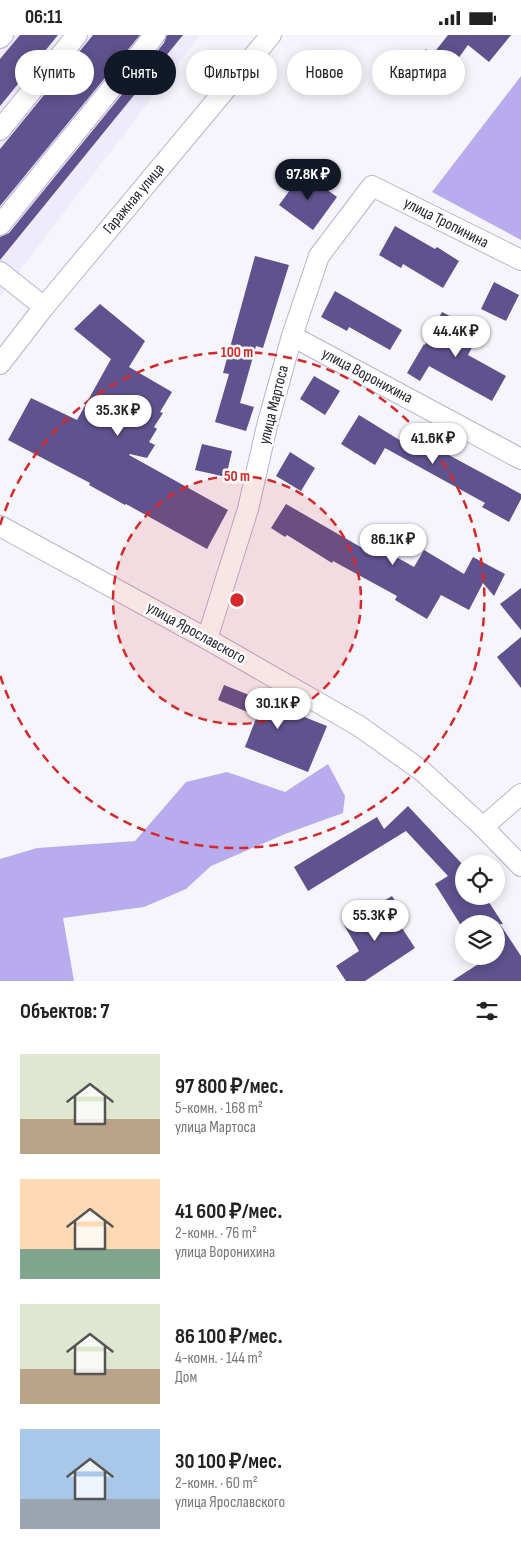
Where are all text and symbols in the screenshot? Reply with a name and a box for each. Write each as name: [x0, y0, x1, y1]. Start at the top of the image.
text: 06:11: [25, 6, 62, 29]
chip: Купить: [15, 50, 94, 95]
chip: Снять: [104, 50, 176, 95]
chip: Фильтры: [186, 50, 277, 95]
chip: Новое: [287, 50, 362, 95]
chip: Квартира: [372, 50, 465, 95]
pin: 97.8K ₽: [262, 159, 354, 201]
street label: Гаражная улица: [99, 160, 169, 238]
text: 97.8K ₽: [286, 165, 330, 184]
street label: улица Тропинина: [400, 194, 492, 252]
pin: 44.4K ₽: [410, 315, 502, 358]
text: 44.4K ₽: [433, 322, 479, 341]
text: 100 m: [221, 343, 253, 362]
street label: улица Воронихина: [318, 344, 416, 408]
street label: улица Мартоса: [255, 363, 293, 447]
pin: 35.3K ₽: [72, 395, 164, 437]
text: 35.3K ₽: [96, 401, 140, 420]
pin: 41.6K ₽: [387, 423, 479, 465]
text: 41.6K ₽: [411, 429, 455, 448]
text: 50 m: [224, 467, 250, 486]
pin: 86.1K ₽: [347, 523, 439, 566]
text: 86.1K ₽: [371, 530, 415, 549]
centre of rings: [228, 591, 246, 609]
street label: улица Ярославского: [143, 598, 249, 668]
pin: 30.1K ₽: [232, 687, 324, 730]
text: 30.1K ₽: [256, 694, 300, 713]
map controls: [455, 855, 505, 965]
button: locate: [455, 855, 505, 905]
pin: 55.3K ₽: [329, 899, 421, 942]
text: 55.3K ₽: [353, 906, 397, 925]
button: layers: [455, 915, 505, 965]
icon: filters: [473, 997, 501, 1025]
text: Объектов: 7: [20, 999, 110, 1024]
icon: home: [60, 1074, 120, 1134]
text: 97 800 ₽/мес.: [175, 1074, 283, 1099]
text: 5-комн. · 168 m²: [175, 1099, 263, 1118]
text: улица Мартоса: [175, 1118, 256, 1137]
icon: home: [60, 1199, 120, 1259]
text: 41 600 ₽/мес.: [175, 1199, 282, 1224]
text: 2-комн. · 76 m²: [175, 1224, 257, 1243]
text: улица Воронихина: [175, 1243, 275, 1262]
icon: home: [60, 1324, 120, 1384]
text: 86 100 ₽/мес.: [175, 1324, 282, 1349]
text: 4-комн. · 144 m²: [175, 1349, 263, 1368]
text: Дом: [175, 1368, 197, 1387]
icon: home: [60, 1449, 120, 1509]
text: 30 100 ₽/мес.: [175, 1449, 282, 1474]
text: 2-комн. · 60 m²: [175, 1474, 258, 1493]
text: улица Ярославского: [175, 1493, 285, 1512]

